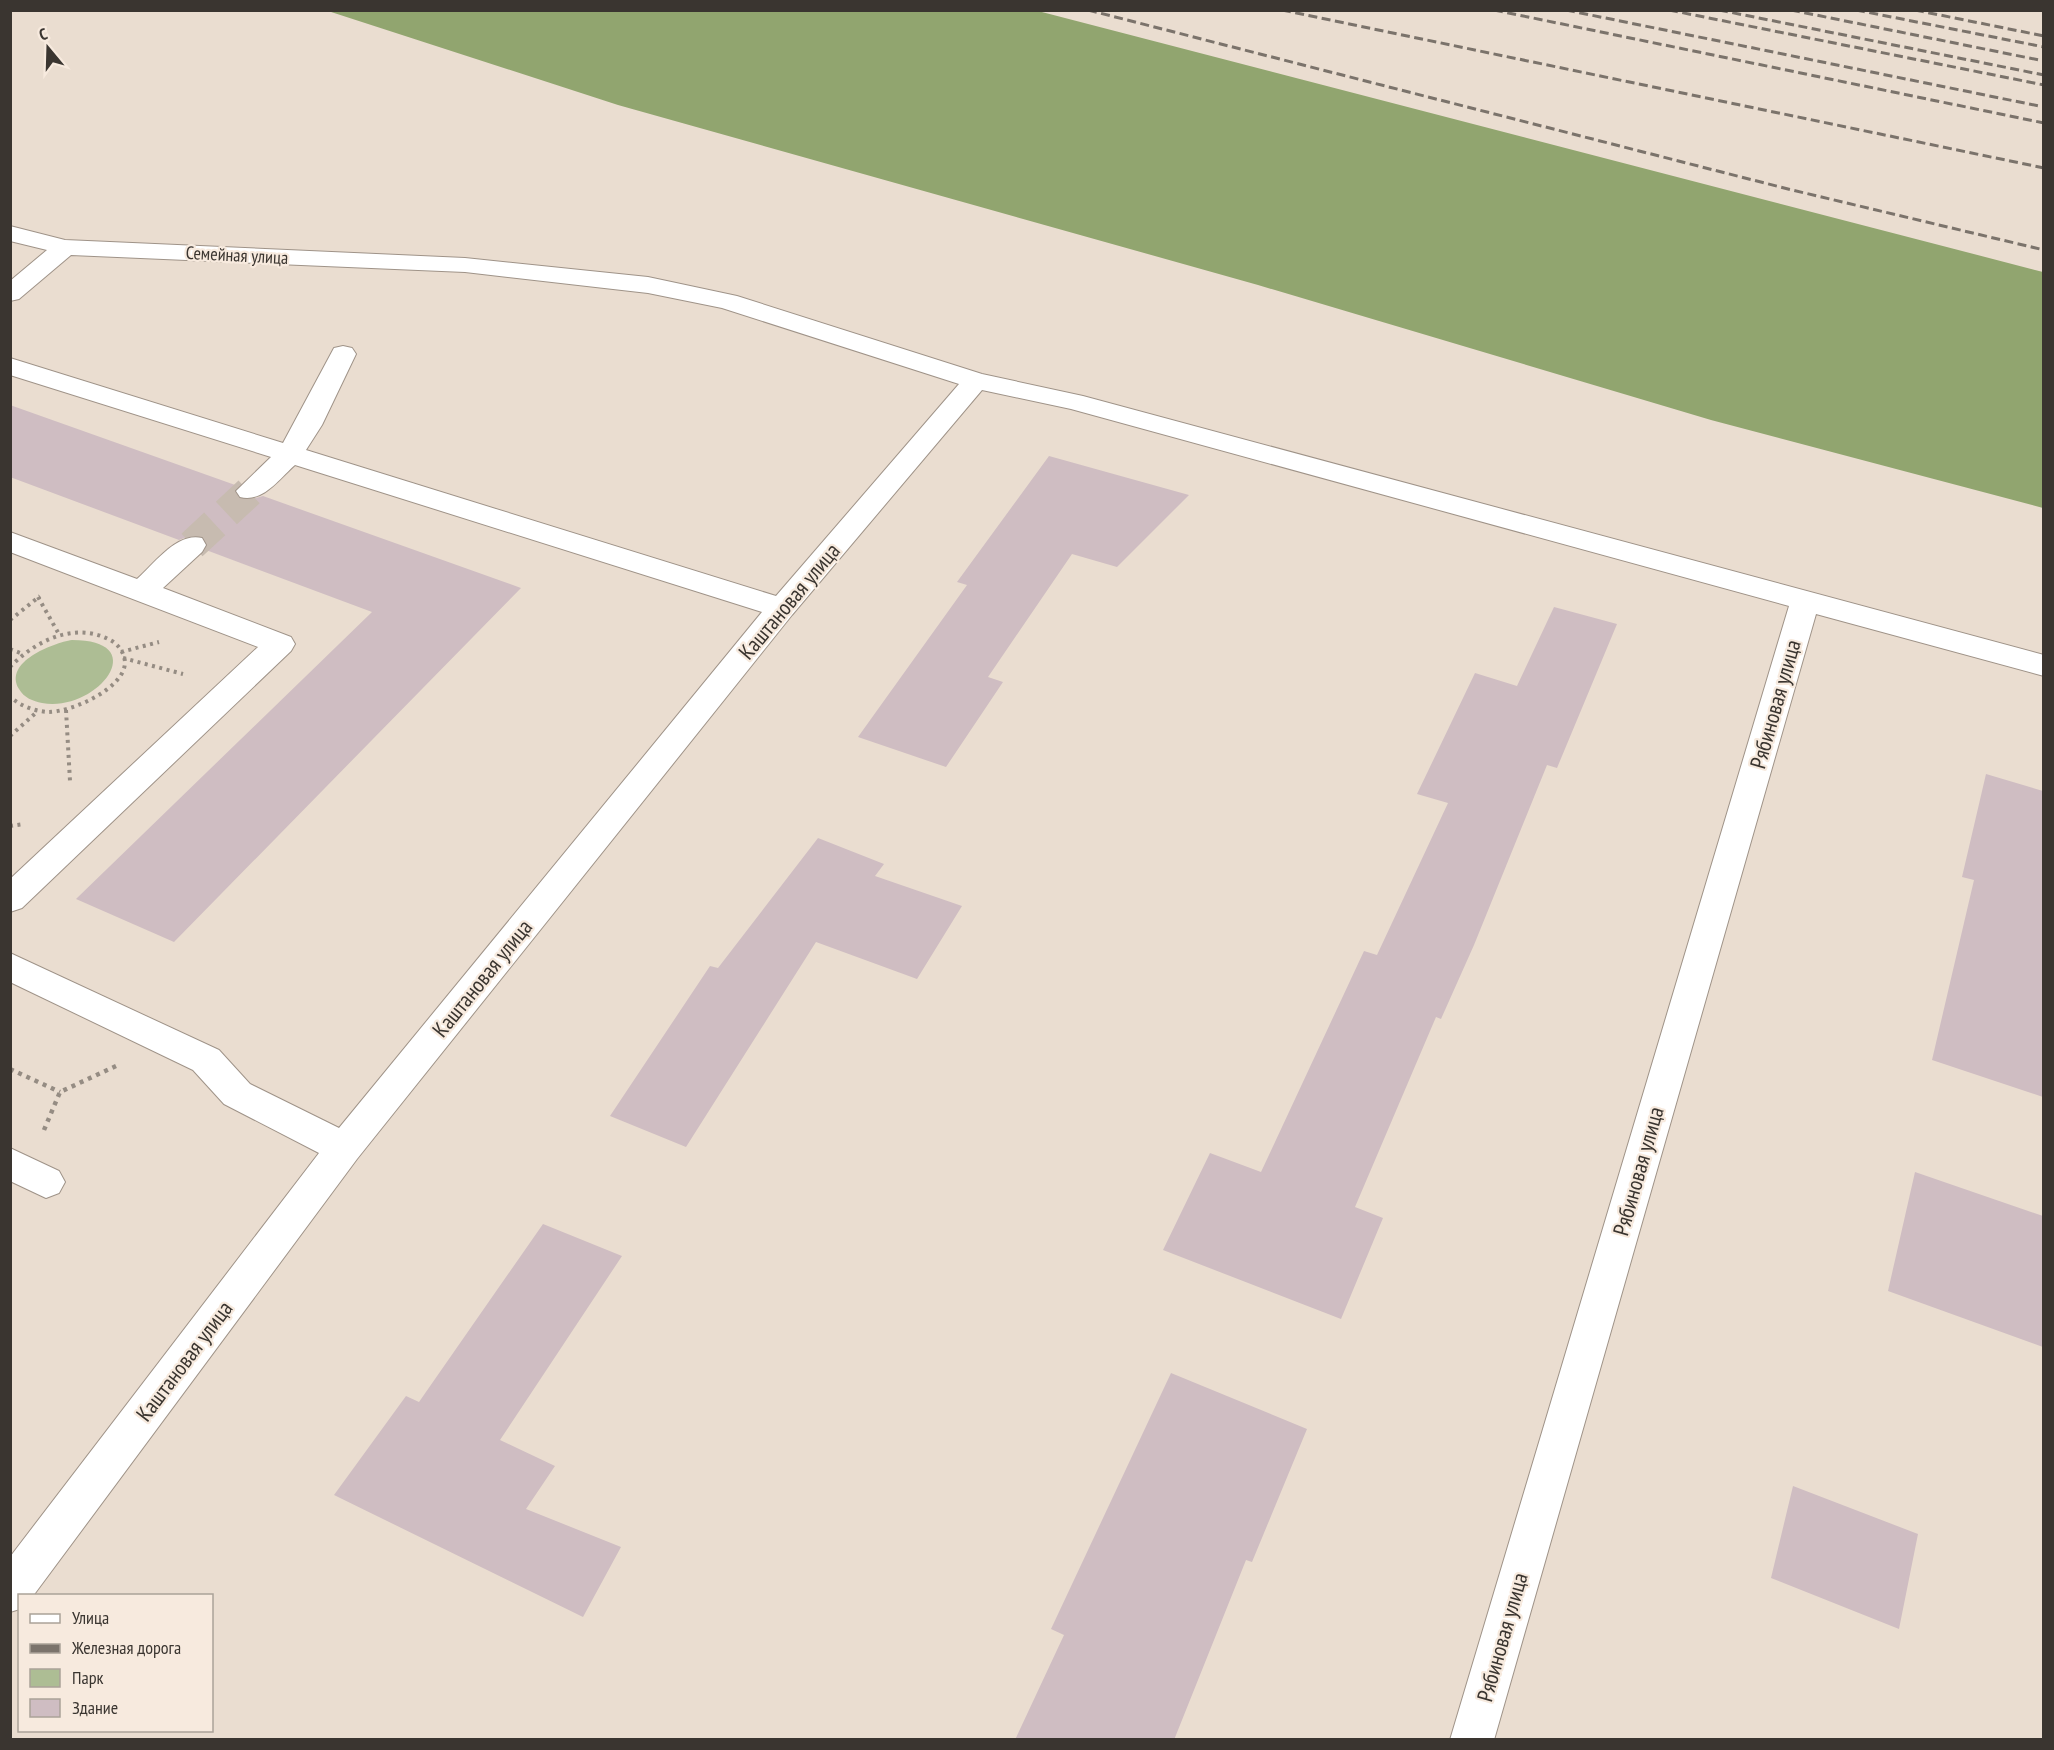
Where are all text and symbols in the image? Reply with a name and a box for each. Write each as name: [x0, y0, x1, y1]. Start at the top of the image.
north arrow: [18, 18, 78, 78]
text: С: [36, 23, 50, 44]
street label: Семейная улица: [185, 241, 289, 269]
street label: Каштановая улица: [732, 537, 846, 665]
street label: Рябиновая улица: [1743, 636, 1807, 772]
street label: Каштановая улица: [426, 913, 538, 1043]
street label: Рябиновая улица: [1606, 1103, 1670, 1239]
street label: Каштановая улица: [130, 1295, 238, 1427]
street label: Рябиновая улица: [1470, 1569, 1534, 1705]
legend: [18, 1594, 213, 1732]
text: Улица: [72, 1606, 109, 1629]
text: Железная дорога: [71, 1636, 181, 1659]
text: Парк: [72, 1666, 103, 1689]
text: Здание: [72, 1696, 118, 1719]

